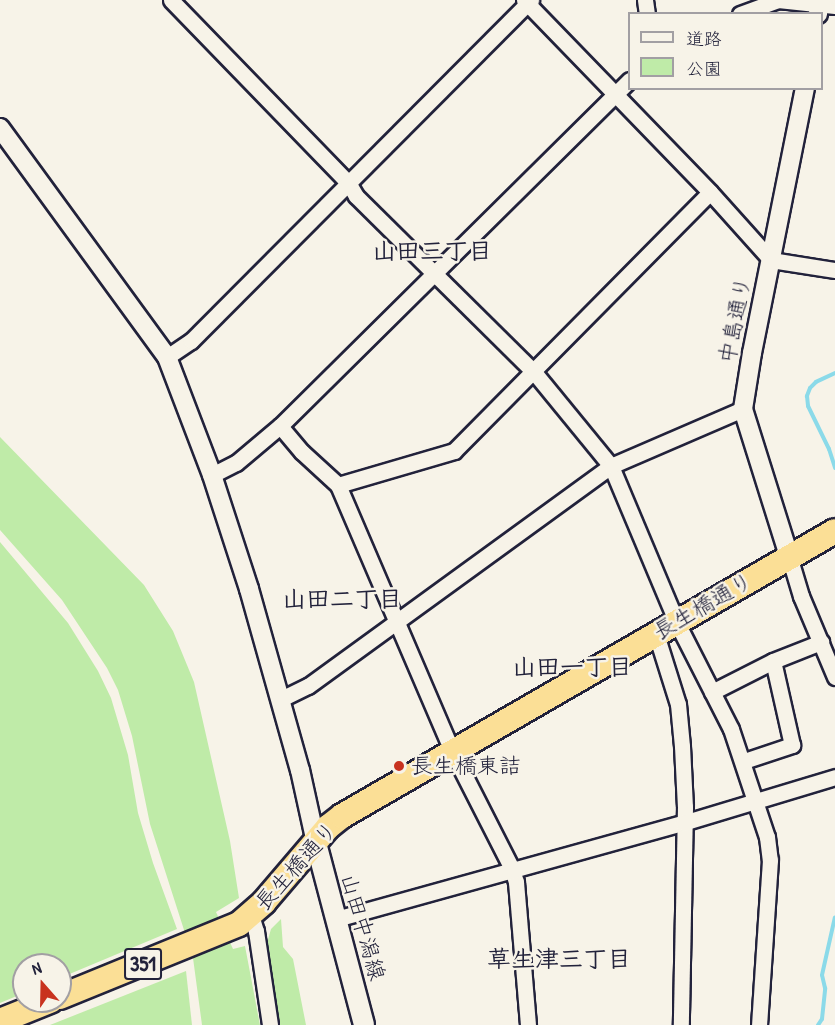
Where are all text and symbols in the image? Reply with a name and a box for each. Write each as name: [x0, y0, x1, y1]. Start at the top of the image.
legend: [628, 12, 823, 90]
text: 道路: [686, 26, 722, 51]
text: 公園: [686, 56, 722, 81]
district label: 山田三丁目: [372, 237, 492, 265]
street label: 中島通り: [714, 274, 756, 366]
street label: 長生橋通り: [649, 567, 757, 645]
district label: 山田二丁目: [282, 585, 402, 613]
district label: 山田一丁目: [512, 653, 632, 681]
place label: 長生橋東詰: [411, 753, 521, 779]
marker: 長生橋東詰: [392, 759, 406, 773]
street label: 長生橋通り: [249, 816, 343, 916]
street label: 山田中潟線: [335, 870, 391, 984]
district label: 草生津三丁目: [487, 945, 631, 973]
road number: 351: [124, 946, 162, 982]
north arrow: [12, 953, 72, 1013]
text: N: [29, 956, 44, 980]

